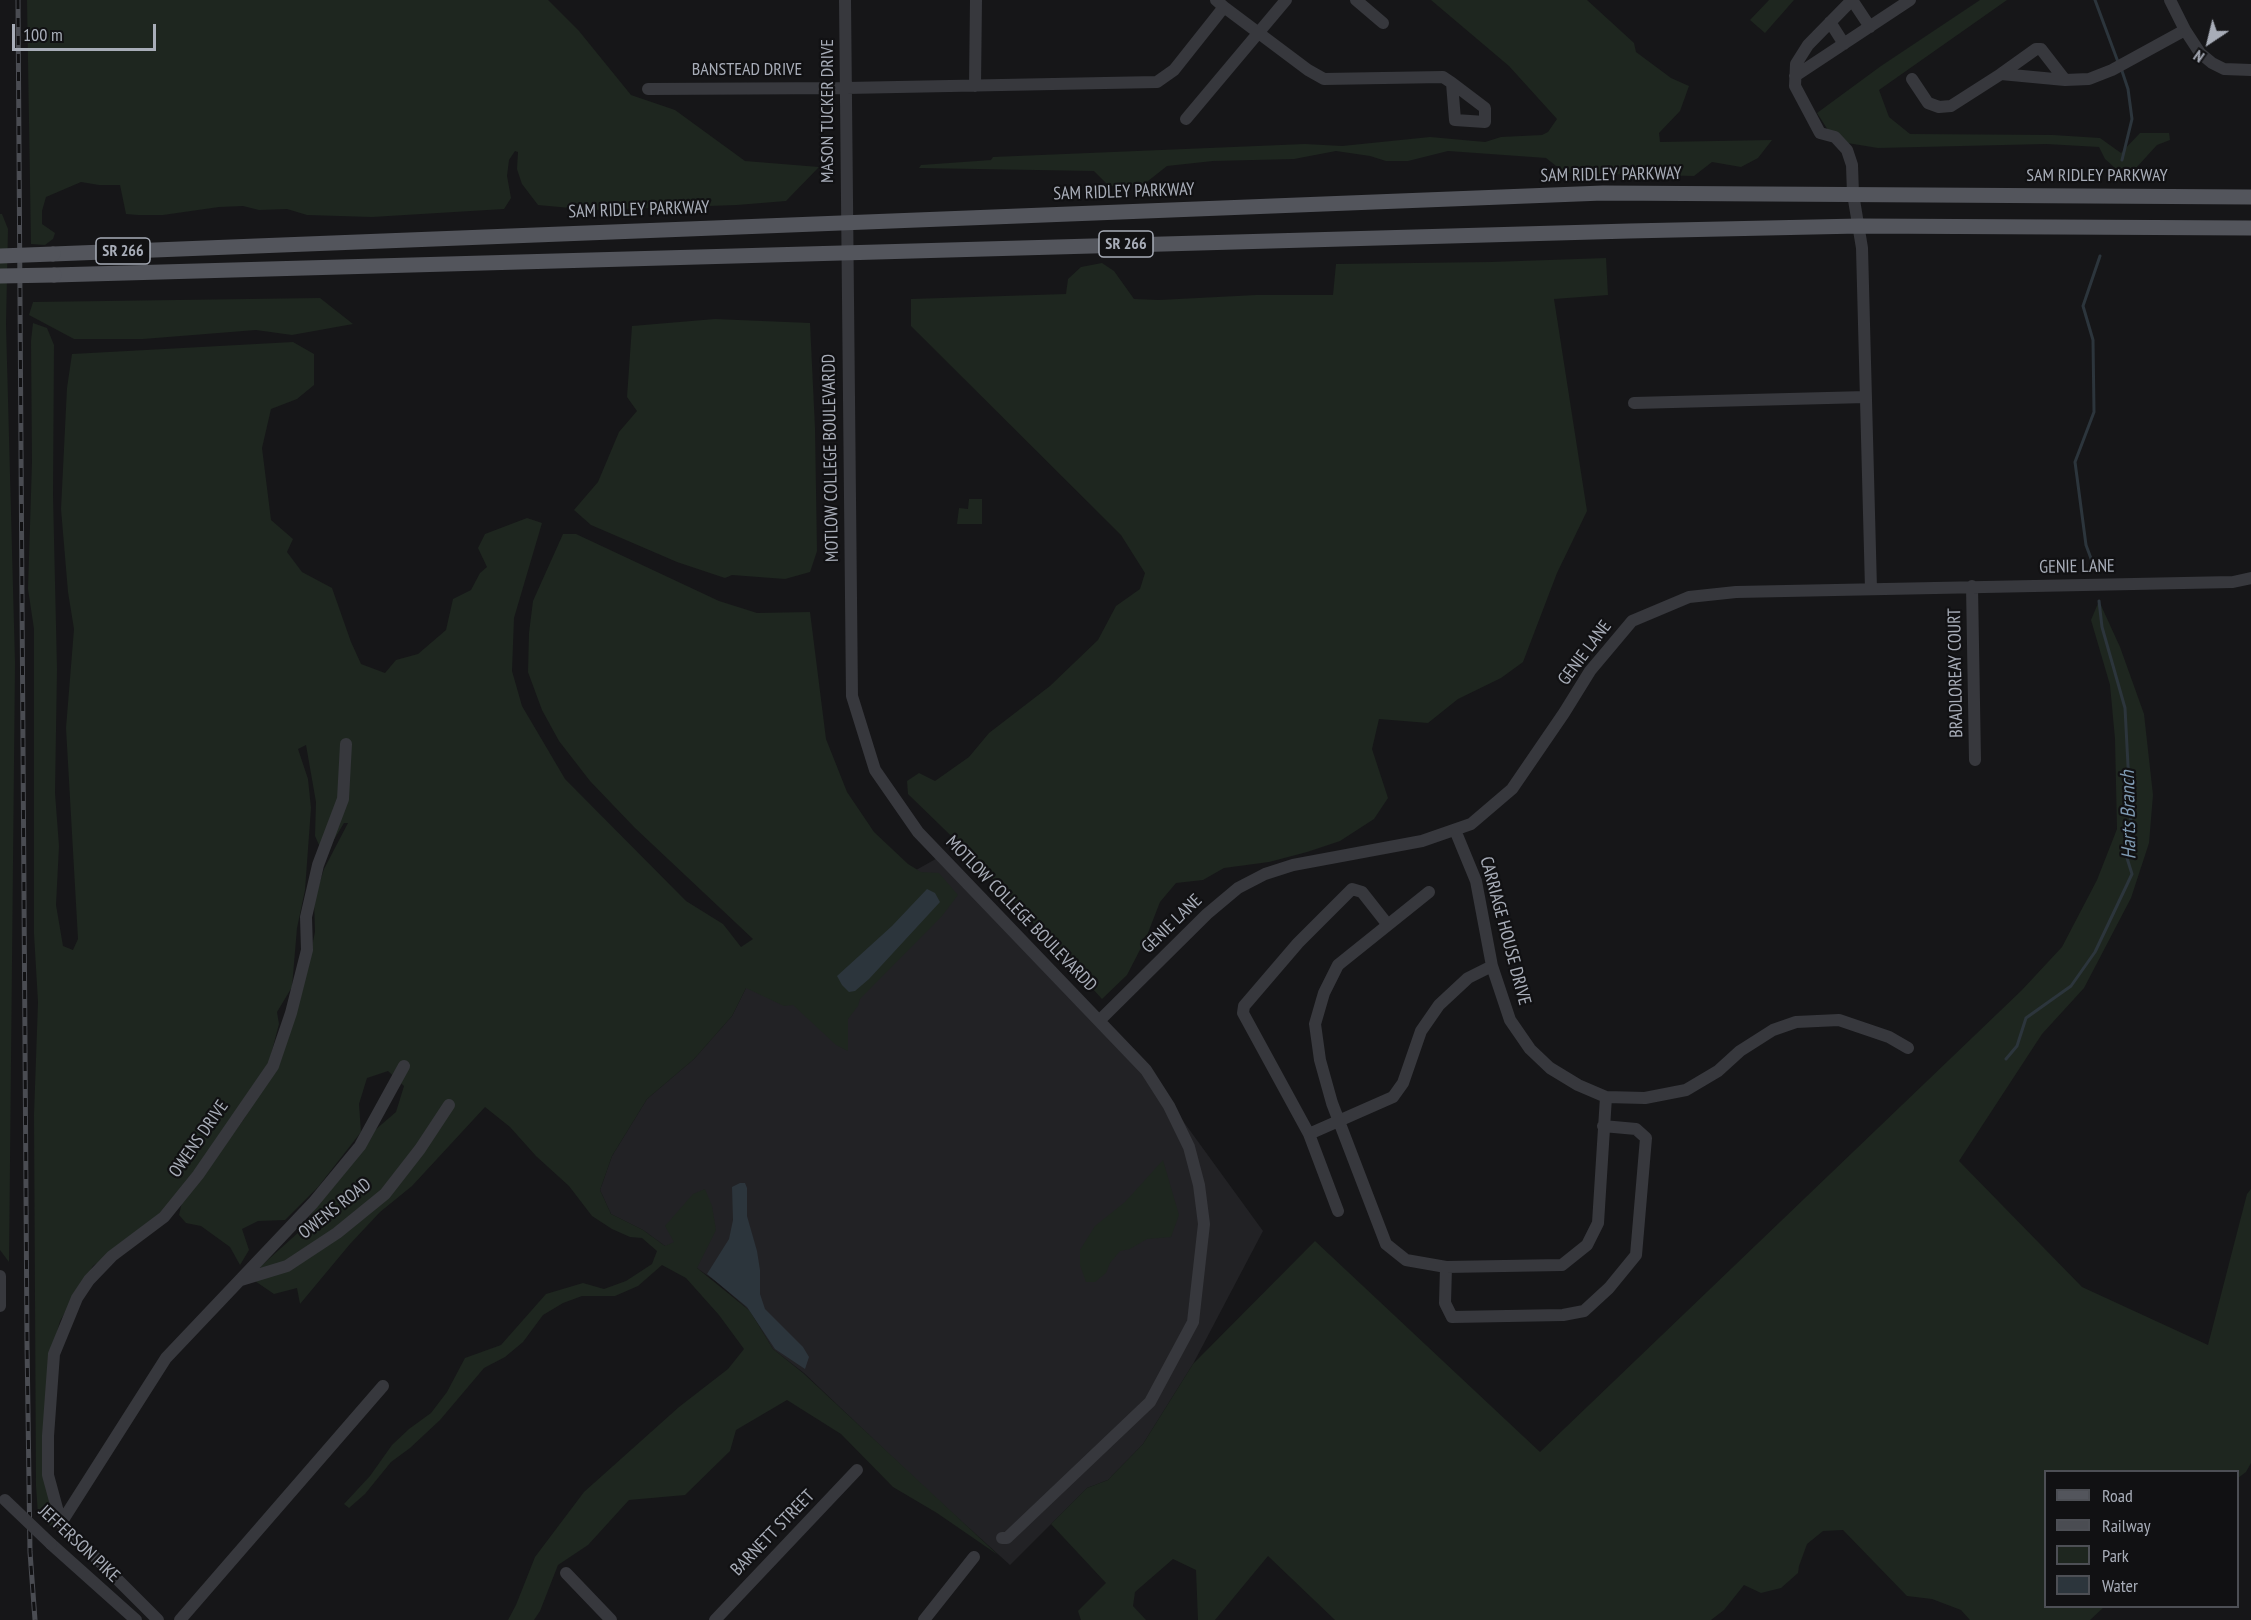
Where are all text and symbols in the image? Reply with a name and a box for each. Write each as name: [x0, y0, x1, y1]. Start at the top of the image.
scale bar: [15, 12, 159, 50]
north arrow: [2179, 12, 2239, 72]
text: 100 m: [23, 23, 63, 46]
street label: MASON TUCKER DRIVE: [817, 39, 839, 183]
text: N: [2189, 46, 2208, 67]
street label: BANSTEAD DRIVE: [692, 59, 802, 81]
street label: SAM RIDLEY PARKWAY: [1540, 163, 1682, 187]
street label: SAM RIDLEY PARKWAY: [2026, 165, 2168, 187]
street label: SAM RIDLEY PARKWAY: [1053, 179, 1195, 205]
street label: SAM RIDLEY PARKWAY: [568, 197, 710, 223]
road number: SR 266: [1099, 231, 1153, 257]
road number: SR 266: [96, 238, 150, 264]
street label: MOTLOW COLLEGE BOULEVARDD: [818, 354, 844, 562]
street label: GENIE LANE: [2039, 556, 2115, 578]
street label: BRADLOREAY COURT: [1944, 608, 1968, 738]
street label: GENIE LANE: [1554, 616, 1616, 690]
water label: Harts Branch: [2116, 770, 2142, 860]
street label: MOTLOW COLLEGE BOULEVARDD: [941, 832, 1101, 996]
street label: CARRIAGE HOUSE DRIVE: [1475, 854, 1535, 1008]
street label: GENIE LANE: [1137, 890, 1207, 958]
street label: OWENS DRIVE: [165, 1096, 233, 1182]
street label: OWENS ROAD: [294, 1174, 376, 1244]
legend: [2044, 1470, 2239, 1608]
text: Road: [2102, 1484, 2133, 1507]
street label: BARNETT STREET: [727, 1486, 819, 1580]
street label: JEFFERSON PIKE: [34, 1501, 124, 1587]
text: Railway: [2102, 1514, 2151, 1537]
text: Park: [2102, 1544, 2129, 1567]
text: Water: [2102, 1574, 2138, 1597]

